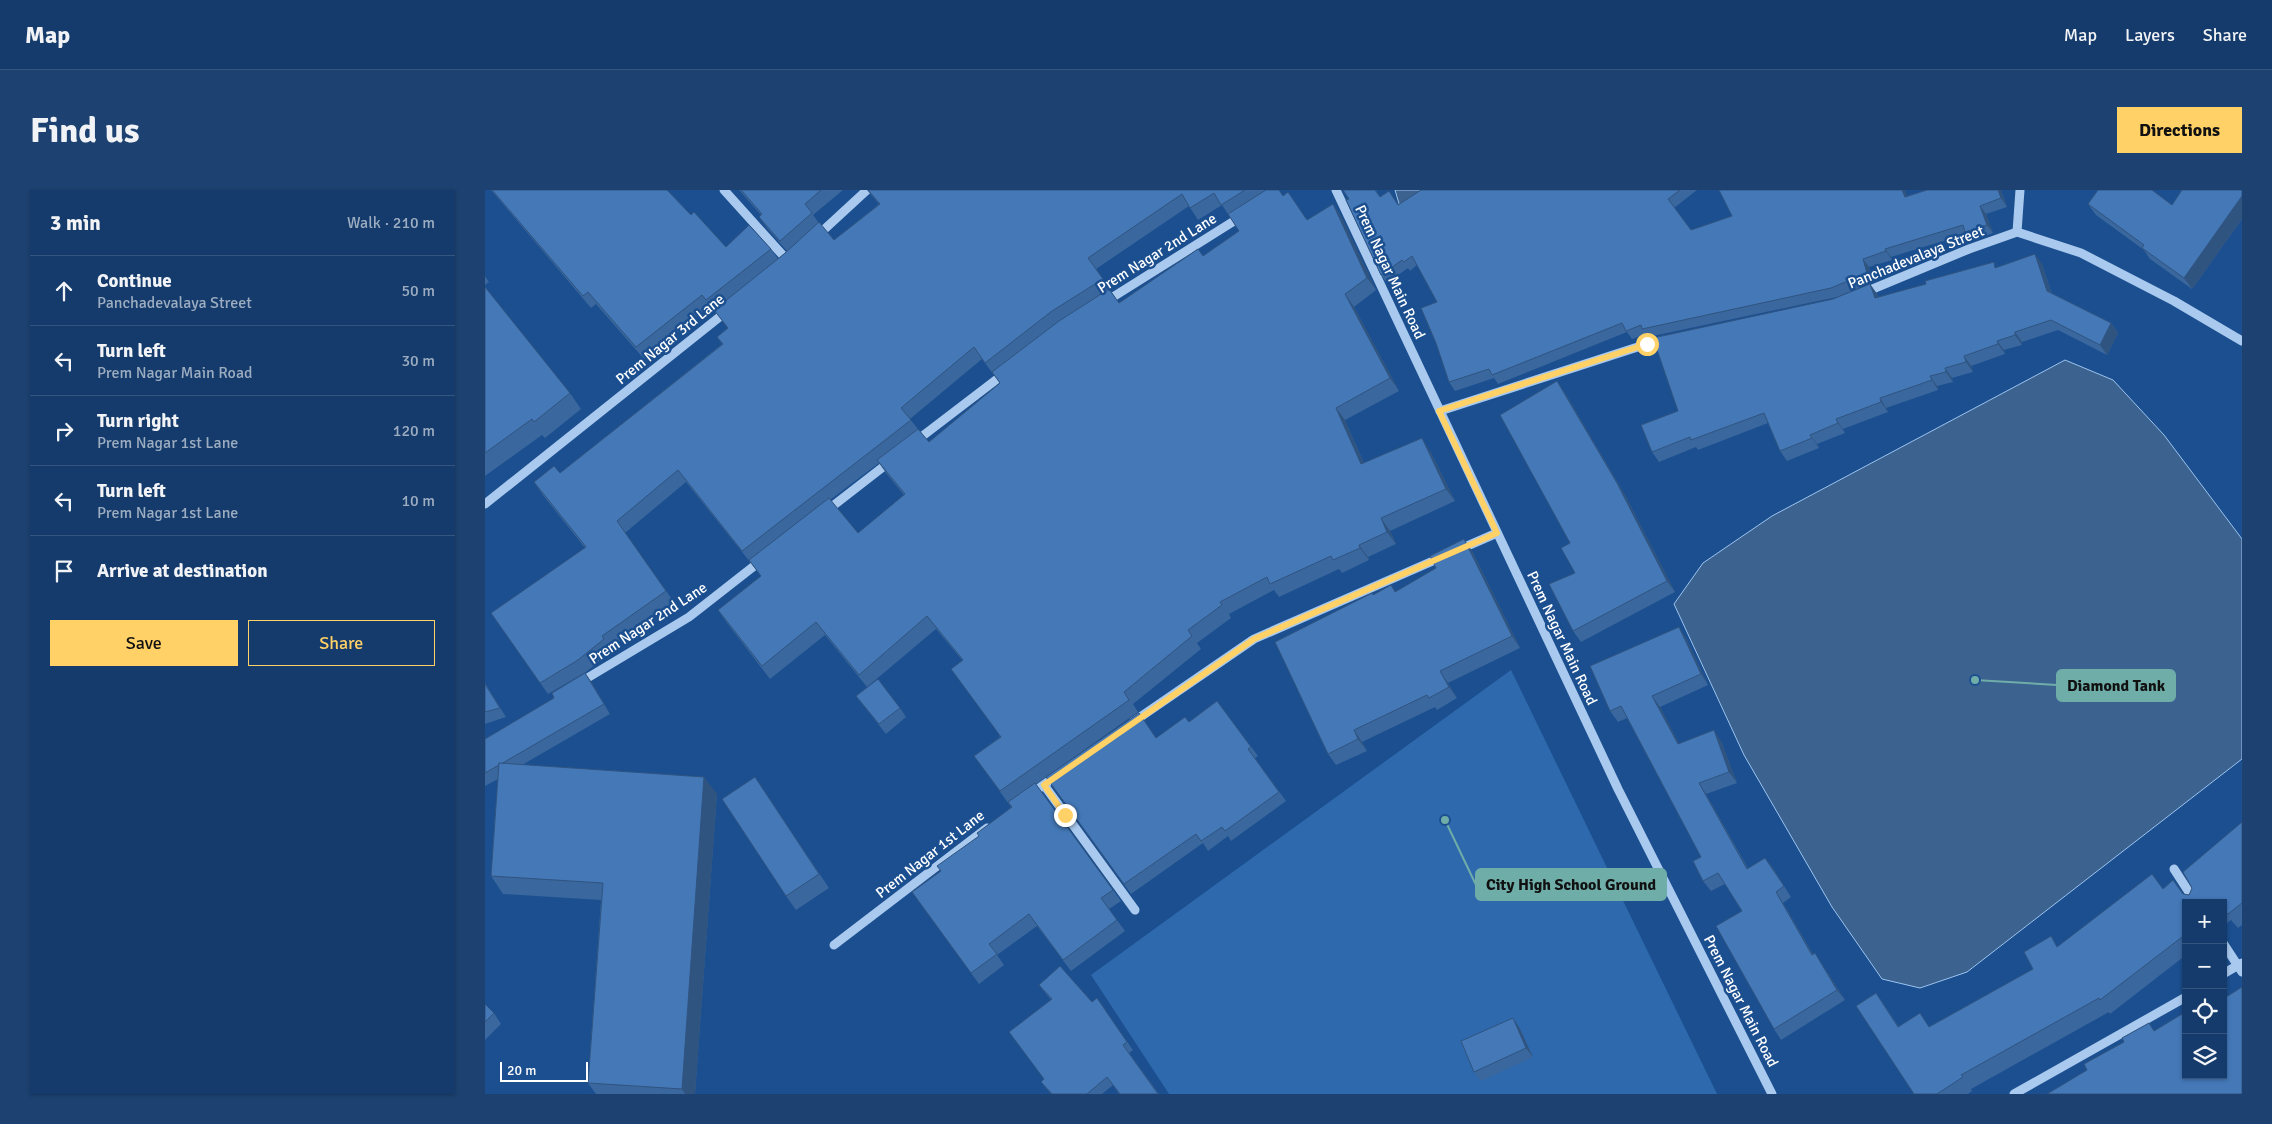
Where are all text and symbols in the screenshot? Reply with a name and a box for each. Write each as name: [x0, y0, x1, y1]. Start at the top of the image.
text: Map: [25, 20, 70, 50]
text: Map: [2064, 24, 2097, 46]
text: Layers: [2125, 24, 2175, 46]
text: Share: [2203, 24, 2247, 46]
button: Directions: [2117, 107, 2242, 153]
text: Find us: [30, 109, 140, 152]
street label: Prem Nagar Main Road: [1351, 202, 1429, 342]
street label: Prem Nagar 2nd Lane: [1094, 209, 1220, 297]
text: 3 min: [50, 210, 101, 236]
text: Walk · 210 m: [347, 213, 435, 233]
street label: Panchadevalaya Street: [1845, 221, 1987, 293]
text: Continue: [97, 269, 172, 293]
icon: ahead: [50, 277, 78, 305]
text: 50 m: [401, 281, 435, 301]
street label: Prem Nagar 3rd Lane: [612, 290, 728, 388]
text: Panchadevalaya Street: [97, 293, 252, 313]
route start: [1636, 333, 1659, 356]
text: Turn left: [97, 339, 166, 363]
icon: left: [50, 347, 78, 375]
text: 30 m: [401, 351, 435, 371]
text: Prem Nagar Main Road: [97, 363, 252, 383]
text: Turn right: [97, 409, 179, 433]
icon: right: [50, 417, 78, 445]
text: 120 m: [393, 421, 435, 441]
text: Prem Nagar 1st Lane: [97, 433, 238, 453]
text: Turn left: [97, 479, 166, 503]
icon: left: [50, 487, 78, 515]
text: 10 m: [401, 491, 435, 511]
text: Prem Nagar 1st Lane: [97, 503, 238, 523]
icon: arrive: [50, 557, 78, 585]
text: Arrive at destination: [97, 559, 268, 583]
street label: Prem Nagar Main Road: [1523, 568, 1601, 708]
street label: Prem Nagar 2nd Lane: [586, 578, 710, 668]
button: Save: [50, 620, 238, 666]
button: Share: [248, 620, 435, 666]
callout: Diamond Tank: [2057, 670, 2175, 701]
text: Diamond Tank: [2067, 676, 2166, 696]
route end: [1054, 804, 1077, 827]
street label: Prem Nagar 1st Lane: [872, 806, 988, 902]
callout: City High School Ground: [1476, 869, 1666, 900]
text: City High School Ground: [1486, 875, 1656, 895]
map controls: [2182, 899, 2227, 1079]
button: +: [2182, 899, 2227, 944]
street label: Prem Nagar Main Road: [1700, 932, 1782, 1070]
button: −: [2182, 944, 2227, 989]
button: locate: [2182, 989, 2227, 1034]
button: layers: [2182, 1034, 2227, 1079]
scale bar: [500, 1059, 587, 1082]
text: 20 m: [507, 1062, 536, 1079]

